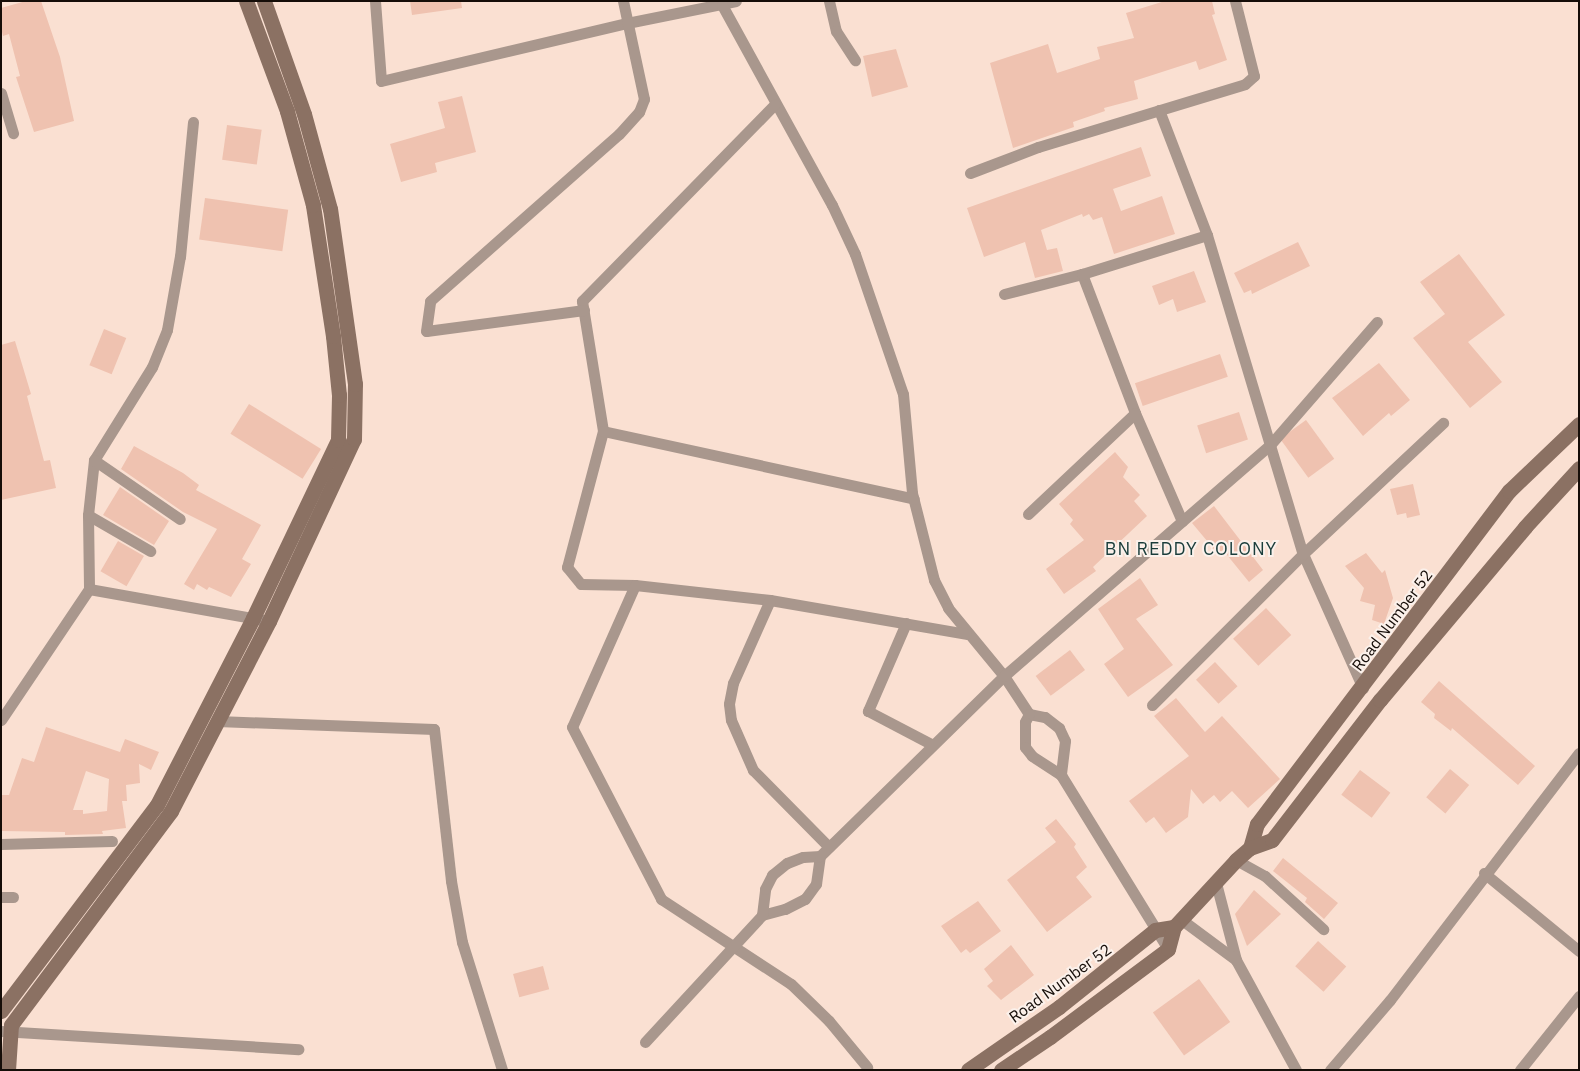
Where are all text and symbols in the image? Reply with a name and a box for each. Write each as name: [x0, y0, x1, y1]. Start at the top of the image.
district label: BN REDDY COLONY: [1103, 538, 1279, 560]
street label: Road Number 52: [1348, 566, 1436, 674]
street label: Road Number 52: [1005, 939, 1115, 1027]

